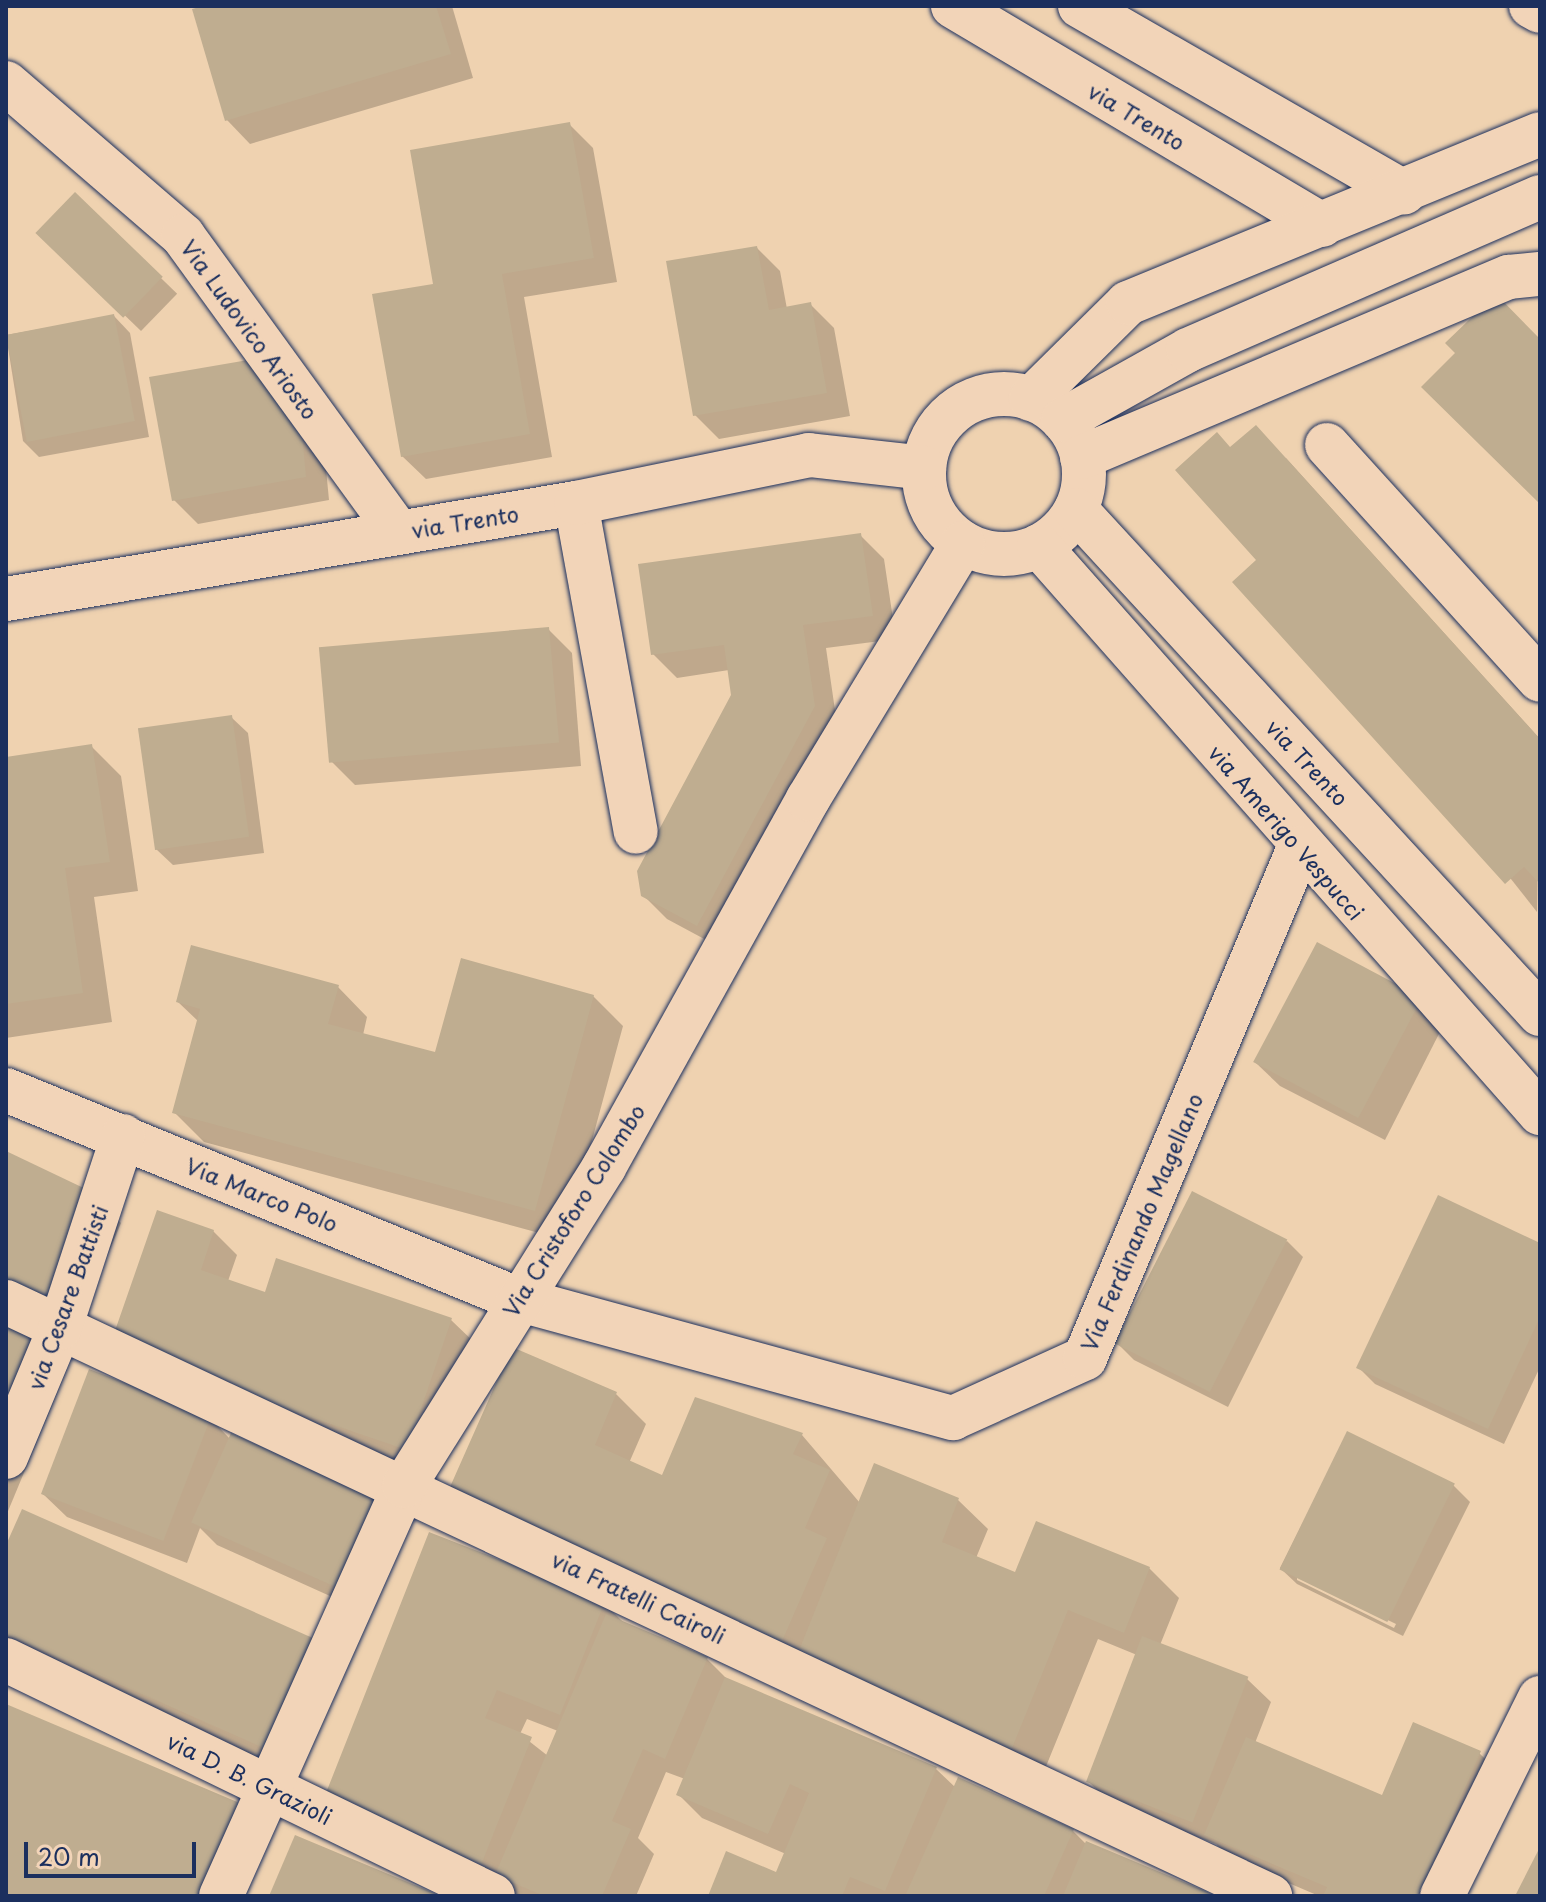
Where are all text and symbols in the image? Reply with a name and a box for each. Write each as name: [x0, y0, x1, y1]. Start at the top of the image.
street label: via Trento: [1084, 77, 1190, 155]
street label: Via Ludovico Ariosto: [176, 235, 324, 423]
street label: via Trento: [410, 500, 520, 542]
street label: via Trento: [1262, 714, 1354, 810]
street label: via Amerigo Vespucci: [1204, 739, 1370, 925]
street label: Via Ferdinando Magellano: [1075, 1089, 1207, 1355]
street label: Via Cristoforo Colombo: [496, 1098, 650, 1322]
street label: Via Marco Polo: [182, 1152, 342, 1236]
street label: via Cesare Battisti: [21, 1200, 113, 1394]
street label: via Fratelli Cairoli: [548, 1545, 730, 1649]
street label: via D. B. Grazioli: [164, 1727, 336, 1829]
scale bar: [28, 1826, 200, 1876]
text: 20 m: [38, 1838, 100, 1874]

